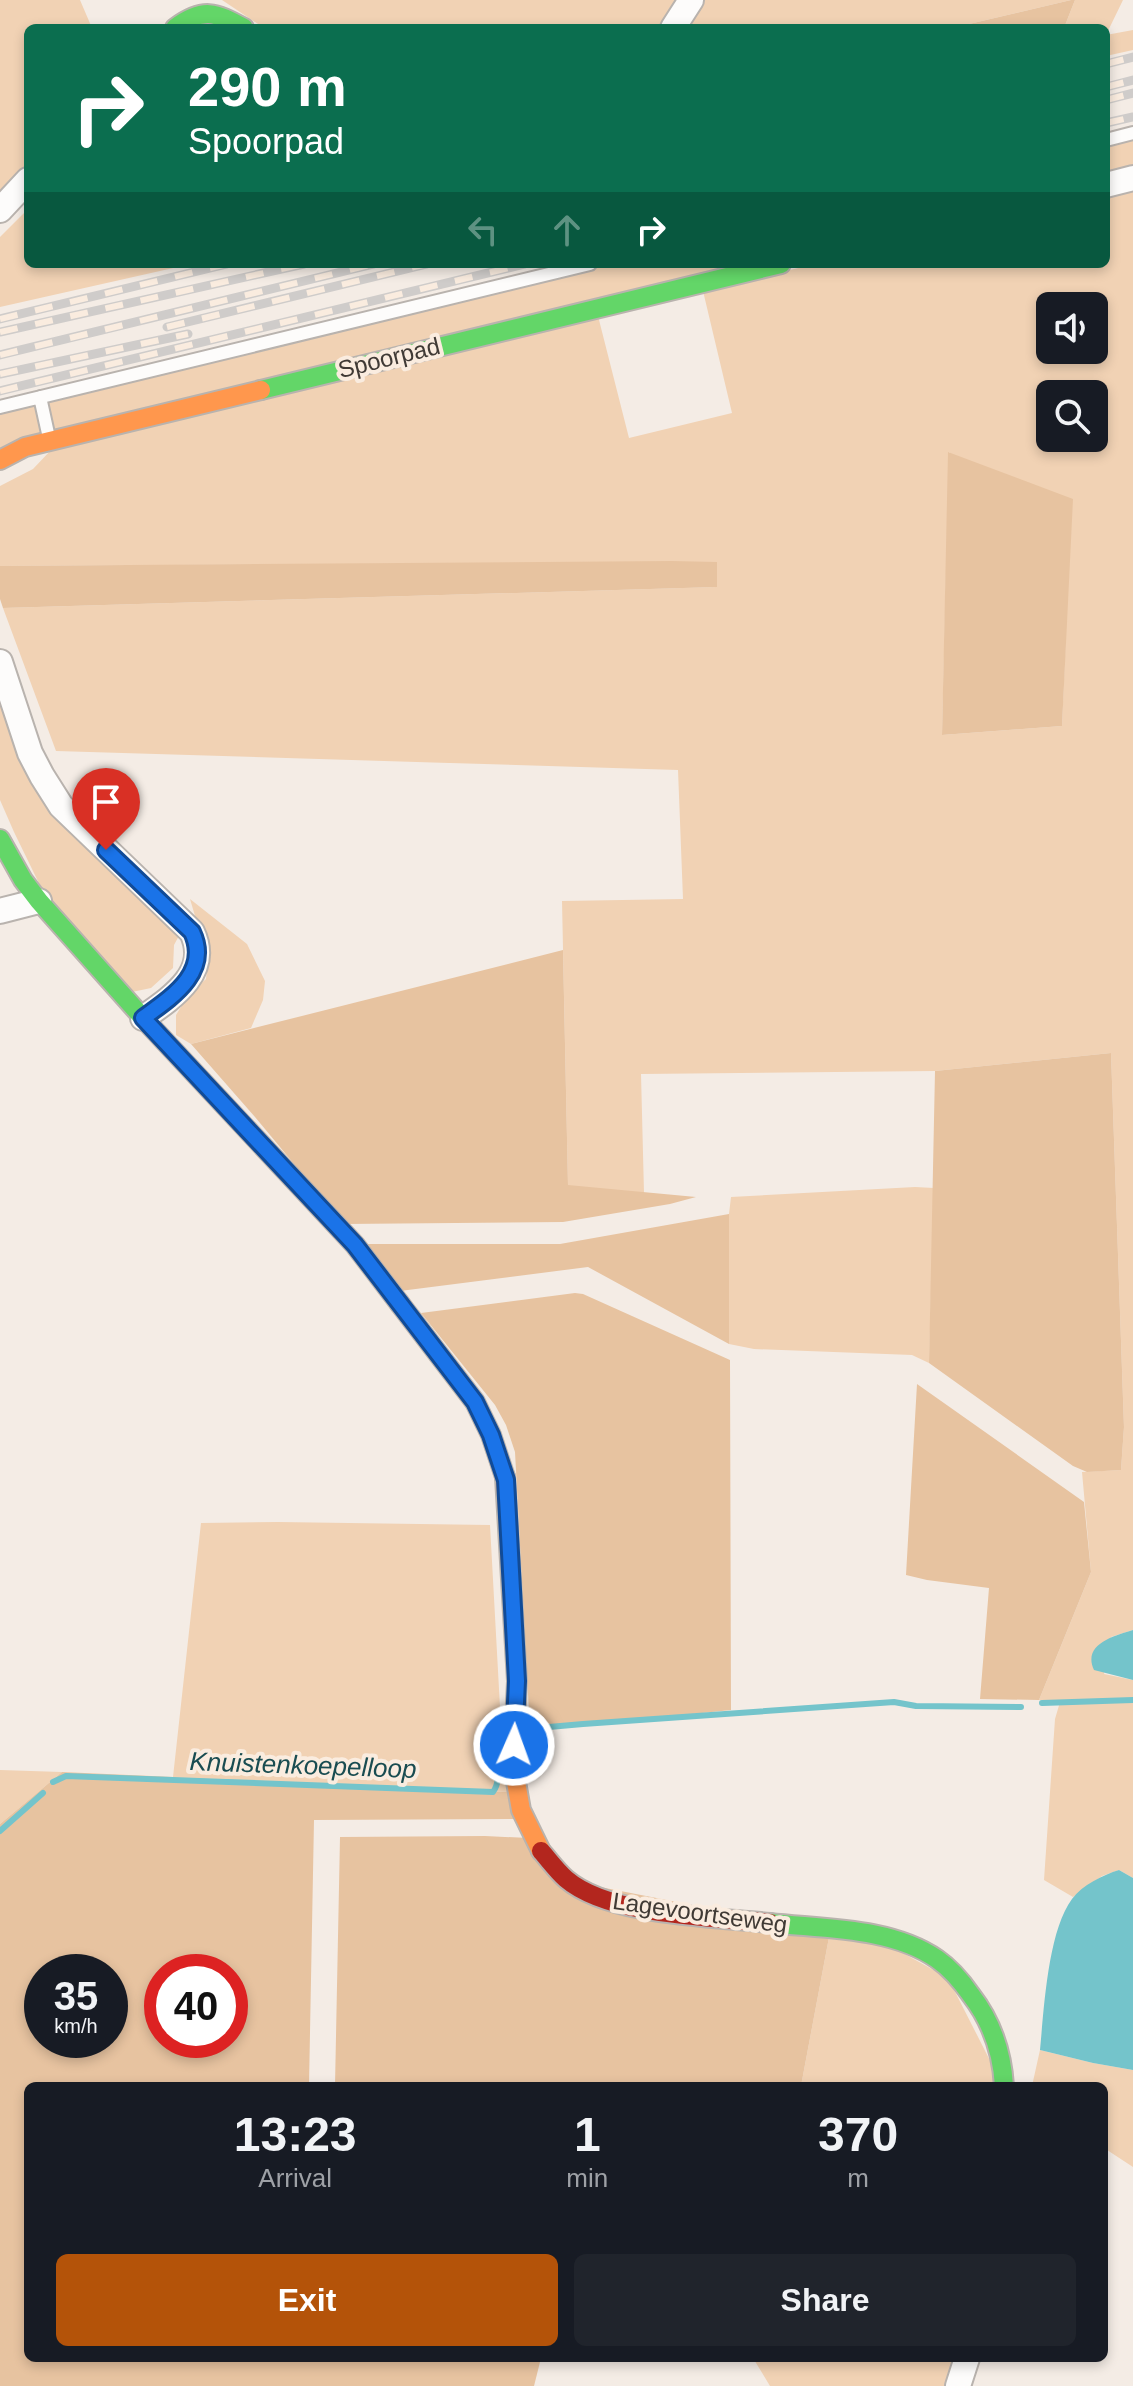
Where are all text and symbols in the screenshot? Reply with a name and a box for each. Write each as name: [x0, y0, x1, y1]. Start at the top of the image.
text: 290 m: [188, 55, 347, 118]
icon: right: [56, 56, 160, 160]
text: Spoorpad: [188, 121, 344, 162]
icon: left: [461, 208, 505, 252]
icon: ahead: [545, 208, 589, 252]
icon: right: [629, 208, 673, 252]
map controls: [1036, 292, 1108, 452]
button: sound: [1036, 292, 1108, 364]
street label: Spoorpad: [335, 332, 443, 383]
button: search: [1036, 380, 1108, 452]
pin: [72, 768, 140, 850]
icon: arrive: [84, 780, 128, 824]
position arrow: [472, 1703, 556, 1787]
water label: Knuistenkoepelloop: [189, 1746, 417, 1784]
street label: Lagevoortseweg: [611, 1887, 789, 1938]
speed limit sign: 40: [144, 1954, 248, 2058]
text: 35: [54, 1974, 98, 2018]
text: km/h: [54, 2015, 98, 2037]
text: 13:23: [234, 2108, 357, 2161]
text: 1: [574, 2108, 601, 2161]
text: 370: [818, 2108, 898, 2161]
text: Arrival: [258, 2163, 332, 2193]
text: min: [566, 2163, 608, 2193]
text: m: [847, 2163, 869, 2193]
button: Exit: [56, 2254, 558, 2346]
button: Share: [574, 2254, 1076, 2346]

